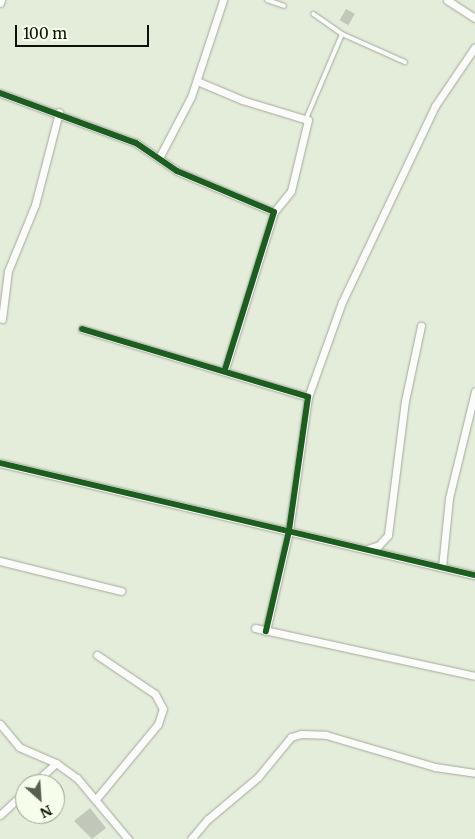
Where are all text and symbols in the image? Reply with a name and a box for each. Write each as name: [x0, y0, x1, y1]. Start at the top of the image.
scale bar: [18, 15, 151, 47]
text: 100 m: [23, 24, 67, 43]
north arrow: [15, 774, 65, 824]
text: N: [37, 801, 55, 822]

